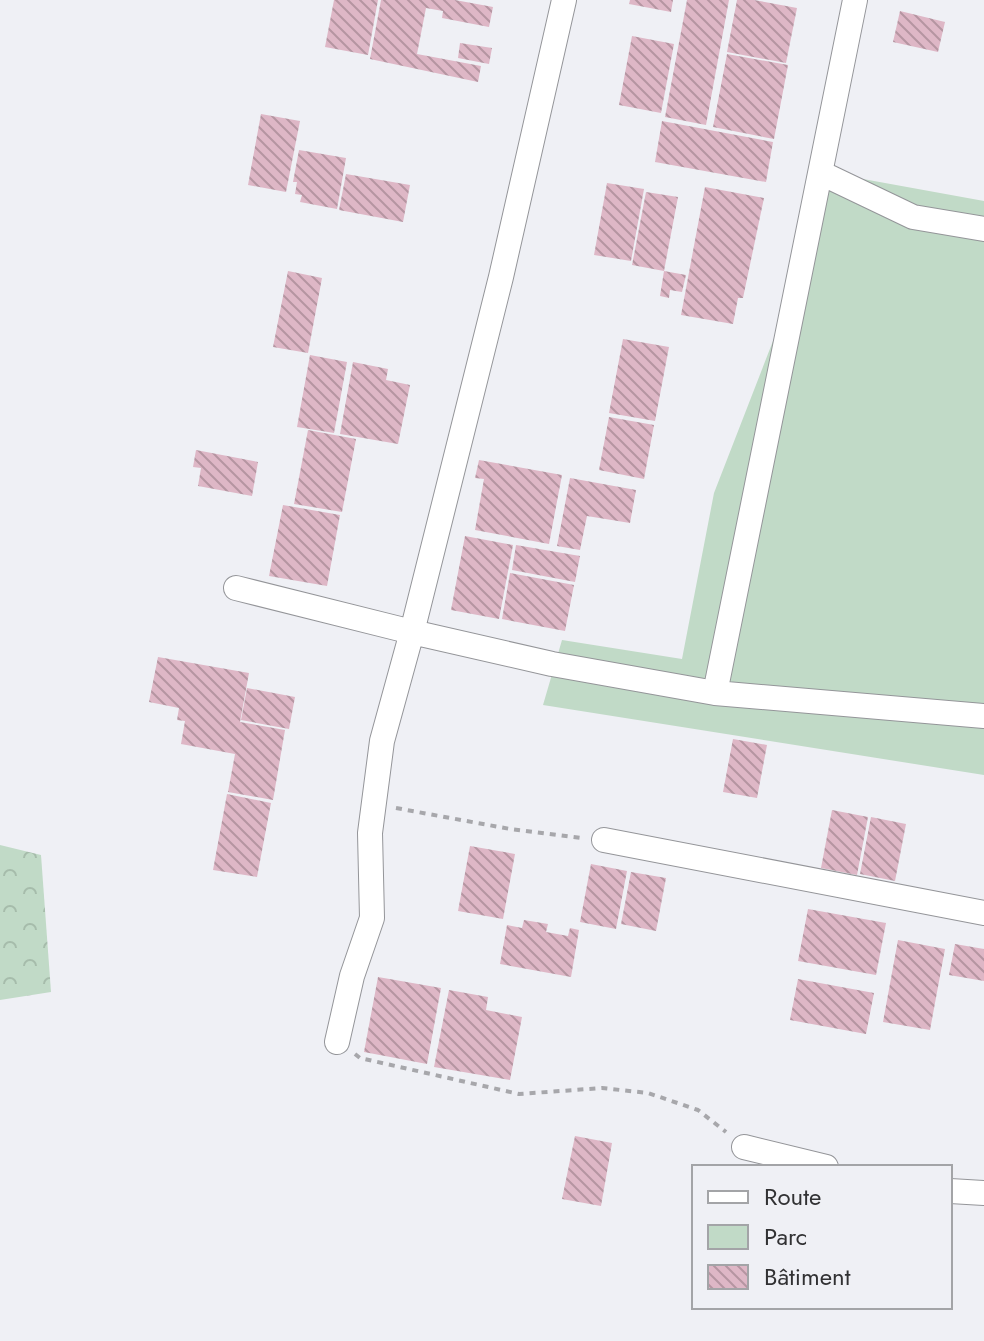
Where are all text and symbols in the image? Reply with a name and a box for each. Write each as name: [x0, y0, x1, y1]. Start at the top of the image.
legend: [692, 1165, 952, 1309]
text: Route: [764, 1179, 821, 1214]
text: Parc: [764, 1219, 807, 1254]
text: Bâtiment: [764, 1259, 851, 1294]

